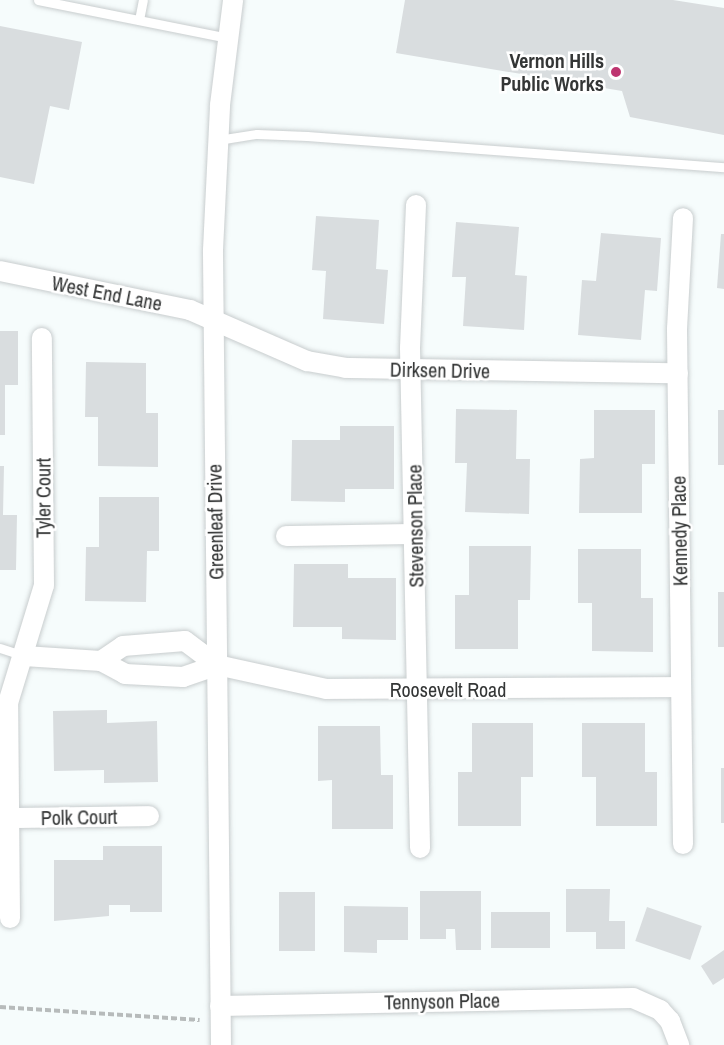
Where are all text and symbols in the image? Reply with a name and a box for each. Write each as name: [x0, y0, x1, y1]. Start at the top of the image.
place label: Vernon Hills Public Works: [500, 48, 604, 95]
marker: Vernon Hills Public Works: [609, 65, 623, 79]
street label: West End Lane: [50, 271, 164, 315]
street label: Dirksen Drive: [390, 357, 490, 383]
street label: Tyler Court: [31, 458, 55, 538]
street label: Greenleaf Drive: [202, 464, 228, 580]
street label: Stevenson Place: [402, 464, 428, 588]
street label: Kennedy Place: [666, 476, 692, 586]
street label: Roosevelt Road: [390, 677, 506, 701]
street label: Polk Court: [41, 804, 117, 830]
street label: Tennyson Place: [384, 988, 500, 1014]

